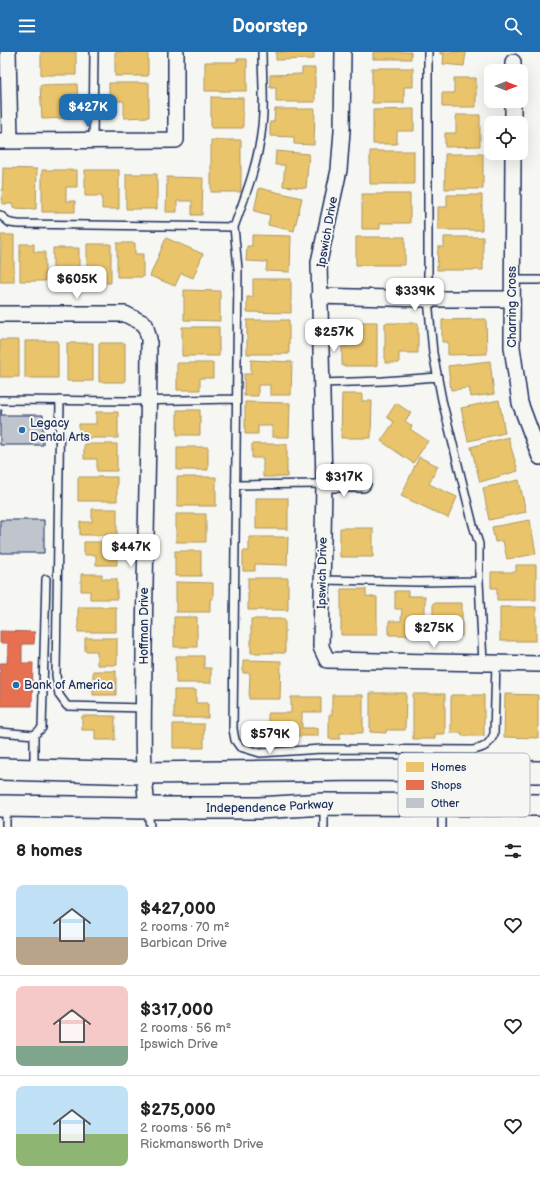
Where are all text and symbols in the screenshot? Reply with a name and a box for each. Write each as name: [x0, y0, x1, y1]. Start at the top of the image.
icon: menu: [16, 15, 38, 37]
icon: search: [502, 15, 524, 37]
text: Doorstep: [232, 16, 308, 37]
north arrow: [484, 64, 528, 108]
map controls: [484, 64, 528, 160]
pin: $427K: [60, 94, 116, 128]
text: $427K: [68, 99, 108, 115]
button: locate: [484, 116, 528, 160]
street label: Ipswich Drive: [314, 195, 341, 269]
pin: $605K: [49, 266, 105, 300]
street label: Charring Cross: [505, 266, 520, 348]
text: $605K: [57, 271, 97, 287]
pin: $339K: [387, 278, 443, 312]
text: $339K: [395, 283, 435, 299]
pin: $257K: [306, 319, 362, 353]
text: $257K: [314, 324, 354, 340]
place label: Legacy Dental Arts: [30, 416, 90, 445]
marker: Legacy Dental Arts: [17, 425, 27, 435]
pin: $317K: [316, 464, 372, 498]
text: $317K: [325, 469, 363, 485]
pin: $447K: [103, 534, 159, 568]
street label: Ipswich Drive: [314, 537, 331, 609]
text: $447K: [111, 539, 151, 555]
street label: Hoffman Drive: [137, 588, 152, 665]
pin: $275K: [406, 615, 462, 649]
text: $275K: [414, 620, 454, 636]
place label: Bank of America: [24, 678, 114, 693]
marker: Bank of America: [11, 680, 21, 690]
pin: $579K: [242, 721, 298, 755]
text: $579K: [250, 726, 290, 742]
legend: [398, 753, 530, 817]
text: Homes: [431, 761, 467, 774]
text: Shops: [431, 779, 462, 792]
street label: Independence Parkway: [206, 797, 334, 816]
text: Other: [431, 797, 460, 810]
icon: filters: [502, 840, 524, 862]
text: 8 homes: [16, 841, 82, 861]
text: $427,000: [140, 899, 216, 919]
icon: home: [48, 901, 96, 949]
icon: heart: [502, 914, 524, 936]
text: 2 rooms · 70 m²: [140, 919, 230, 935]
text: Barbican Drive: [140, 935, 227, 951]
text: $317,000: [140, 1000, 213, 1020]
icon: home: [48, 1002, 96, 1050]
icon: heart: [502, 1015, 524, 1037]
text: 2 rooms · 56 m²: [140, 1020, 231, 1036]
text: Ipswich Drive: [140, 1036, 218, 1052]
text: $275,000: [140, 1100, 216, 1120]
icon: home: [48, 1102, 96, 1150]
icon: heart: [502, 1115, 524, 1137]
text: 2 rooms · 56 m²: [140, 1120, 231, 1136]
text: Rickmansworth Drive: [140, 1136, 264, 1152]

